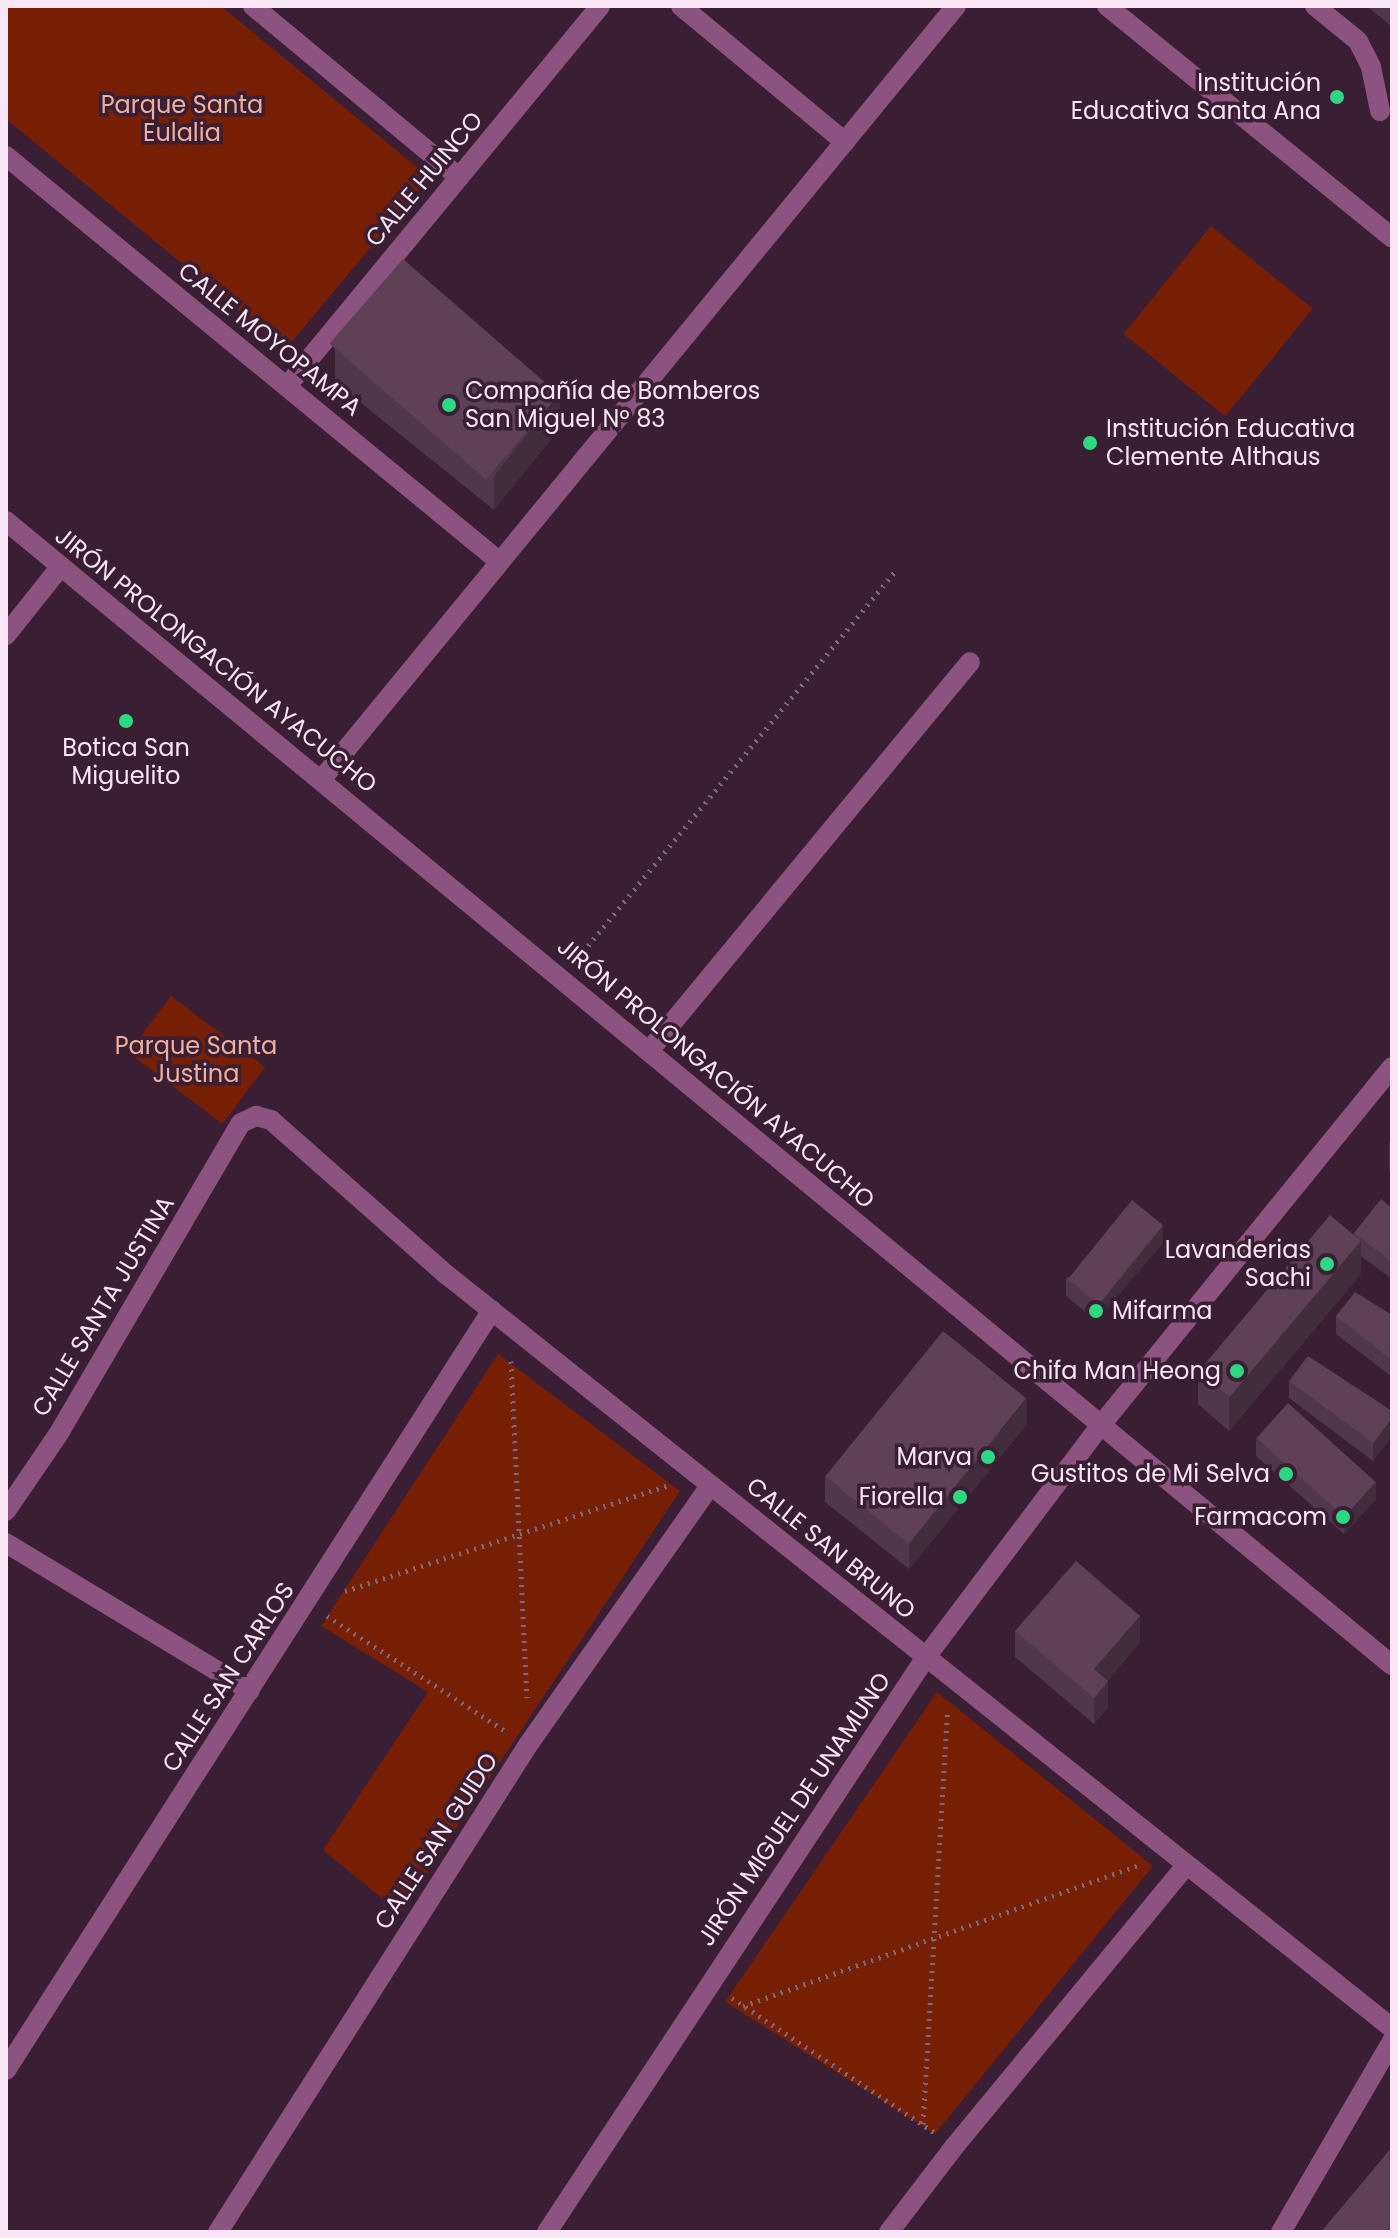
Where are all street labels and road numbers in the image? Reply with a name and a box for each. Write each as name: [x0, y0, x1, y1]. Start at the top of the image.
street label: CALLE HUINCO: [359, 106, 489, 252]
street label: CALLE MOYOPAMPA: [173, 256, 367, 422]
street label: JIRÓN PROLONGACIÓN AYACUCHO: [49, 521, 383, 799]
street label: JIRÓN PROLONGACIÓN AYACUCHO: [551, 932, 881, 1214]
street label: CALLE SANTA JUSTINA: [26, 1191, 180, 1421]
street label: CALLE SAN BRUNO: [741, 1471, 921, 1625]
street label: CALLE SAN CARLOS: [156, 1577, 300, 1777]
street label: JIRÓN MIGUEL DE UNAMUNO: [692, 1667, 896, 1951]
street label: CALLE SAN GUIDO: [368, 1747, 504, 1935]

